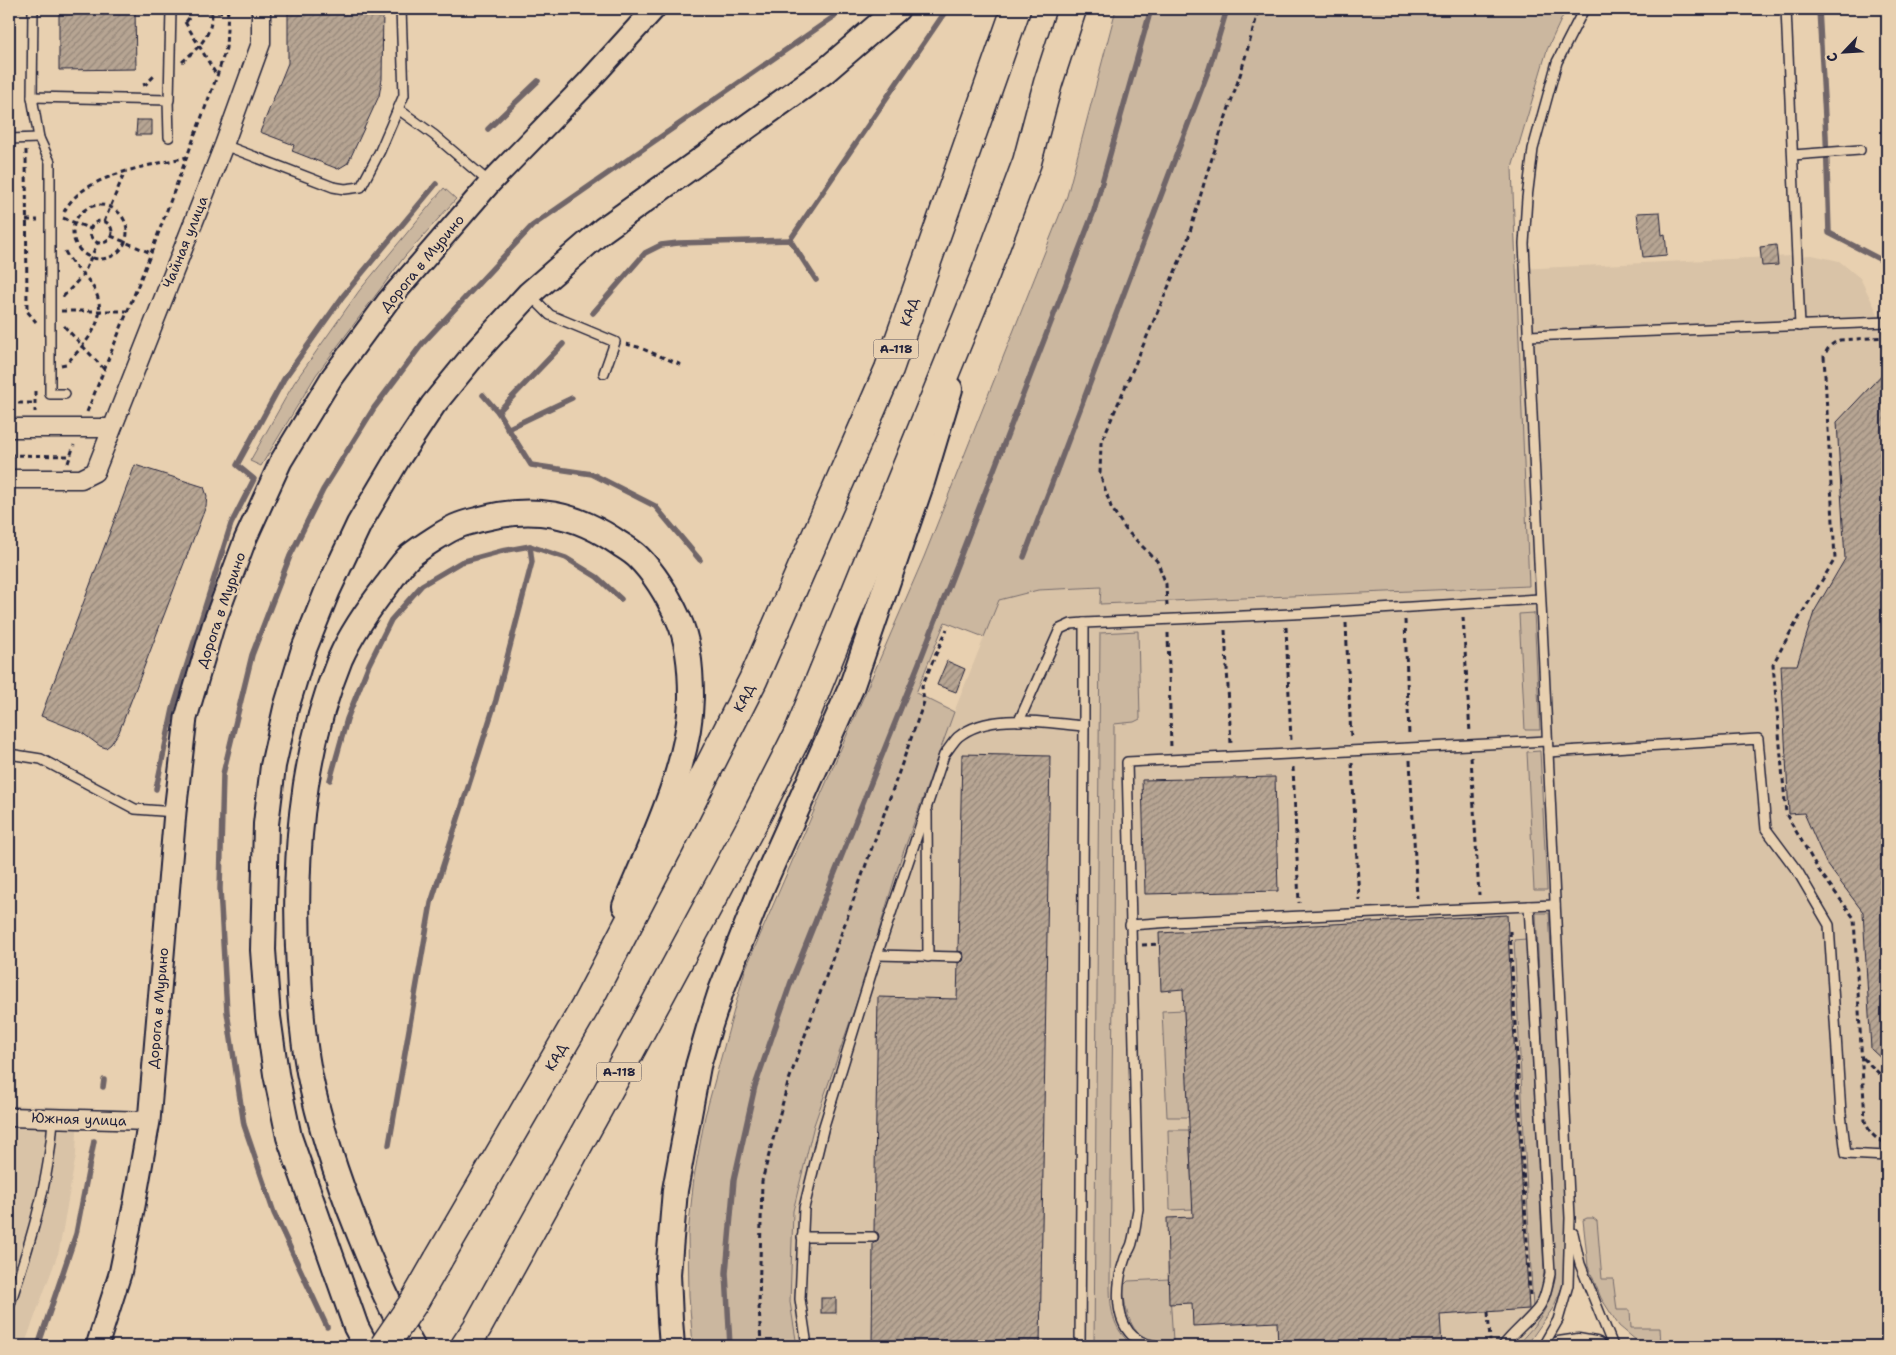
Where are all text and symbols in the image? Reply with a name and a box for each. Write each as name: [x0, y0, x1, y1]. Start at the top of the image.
north arrow: [1818, 28, 1868, 78]
text: С: [1822, 50, 1842, 65]
street label: Чайная улица: [158, 193, 212, 291]
street label: Дорога в Мурино: [376, 211, 468, 315]
street label: КАД: [896, 295, 922, 329]
road number: А-118: [874, 339, 918, 358]
street label: Дорога в Мурино: [193, 550, 249, 670]
street label: КАД: [729, 681, 759, 715]
street label: Дорога в Мурино: [144, 947, 172, 1069]
street label: КАД: [541, 1040, 571, 1074]
road number: А-118: [596, 1062, 642, 1082]
street label: Южная улица: [31, 1108, 127, 1130]

